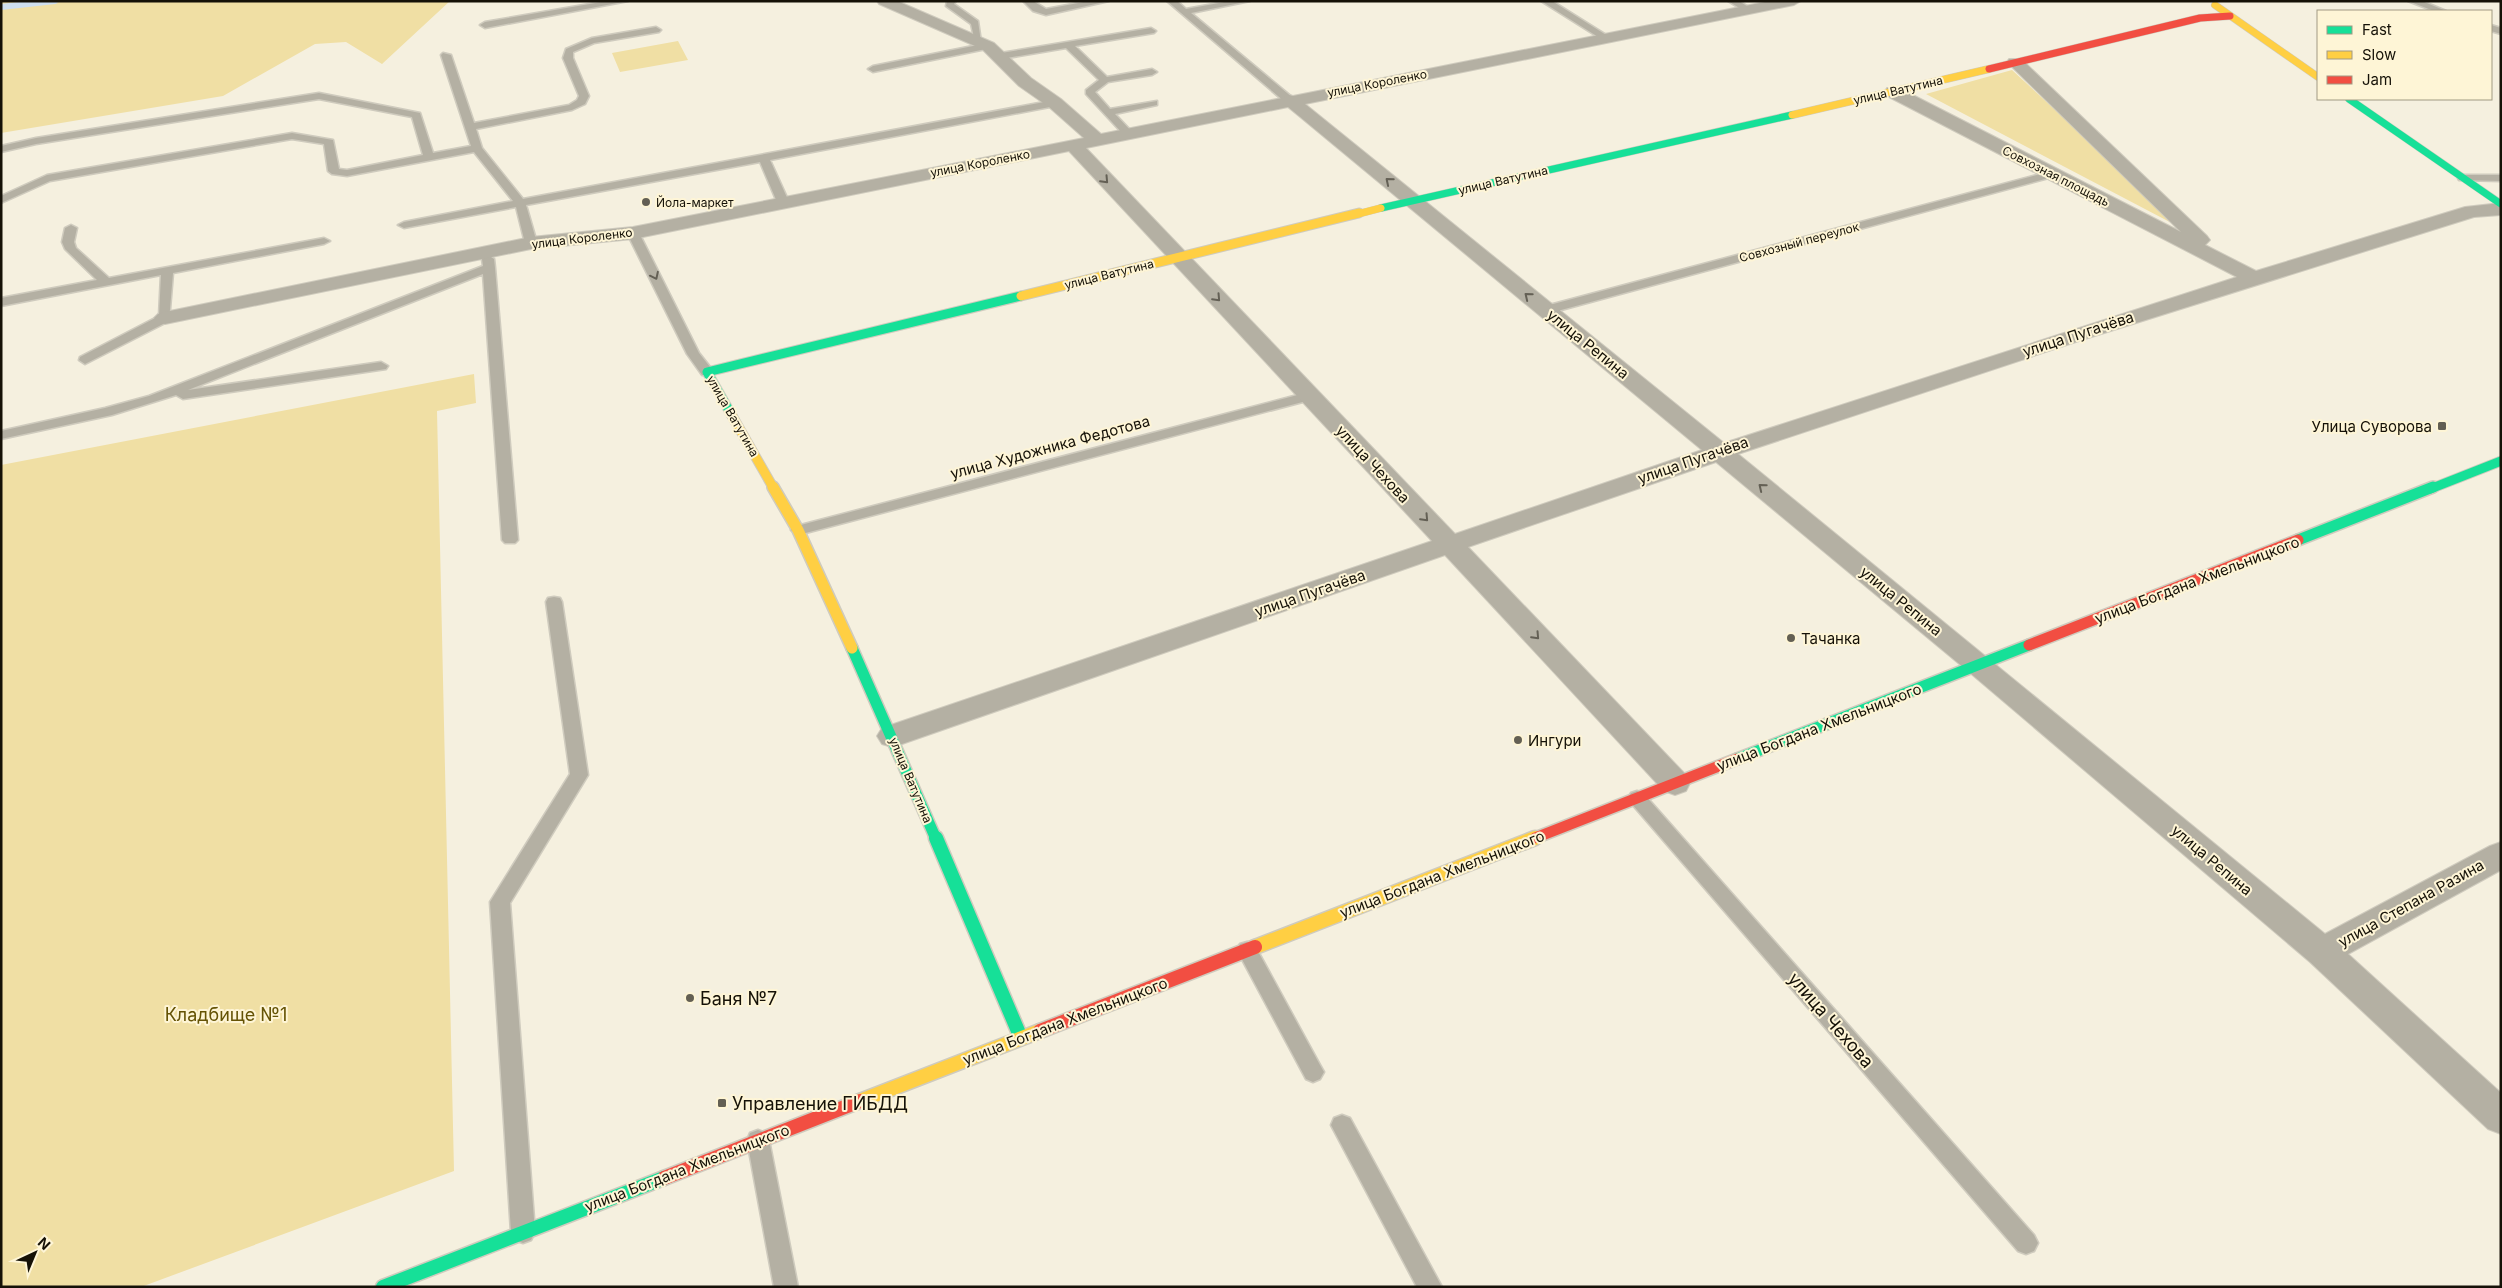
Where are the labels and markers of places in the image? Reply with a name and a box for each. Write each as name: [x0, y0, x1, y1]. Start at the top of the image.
place label: Йола-маркет: [656, 195, 734, 210]
marker: Йола-маркет: [640, 196, 652, 208]
place label: Улица Суворова: [2312, 417, 2432, 436]
marker: Улица Суворова: [2436, 420, 2448, 432]
place label: Тачанка: [1801, 629, 1861, 648]
marker: Тачанка: [1785, 632, 1797, 644]
place label: Ингури: [1528, 731, 1581, 750]
marker: Ингури: [1512, 734, 1524, 746]
place label: Баня №7: [700, 988, 777, 1009]
marker: Баня №7: [684, 992, 696, 1004]
place label: Управление ГИБДД: [732, 1093, 908, 1114]
marker: Управление ГИБДД: [716, 1097, 728, 1109]

